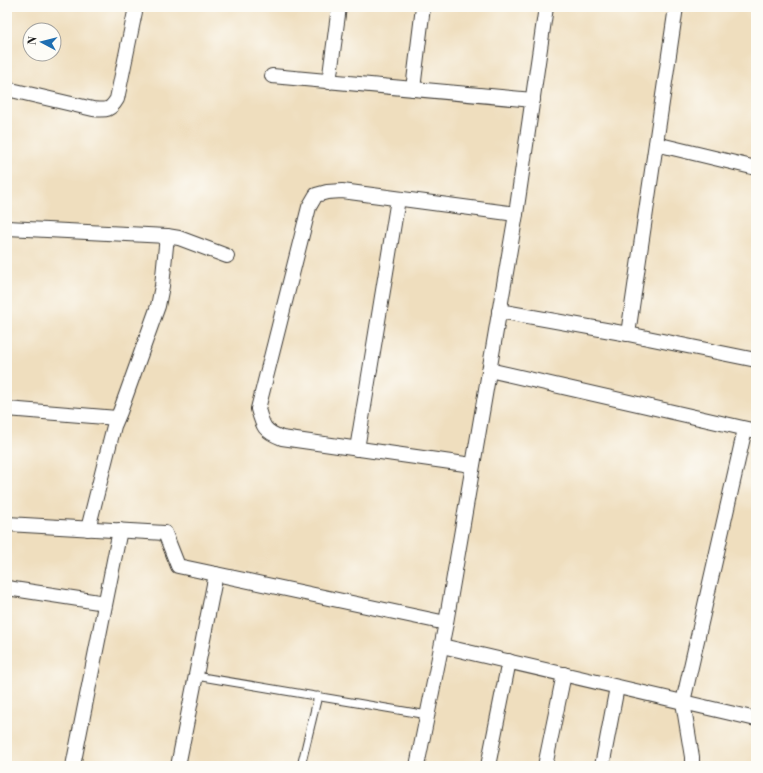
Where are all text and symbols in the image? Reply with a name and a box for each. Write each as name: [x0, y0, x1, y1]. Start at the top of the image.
north arrow: [22, 22, 62, 62]
text: N: [26, 35, 41, 46]

